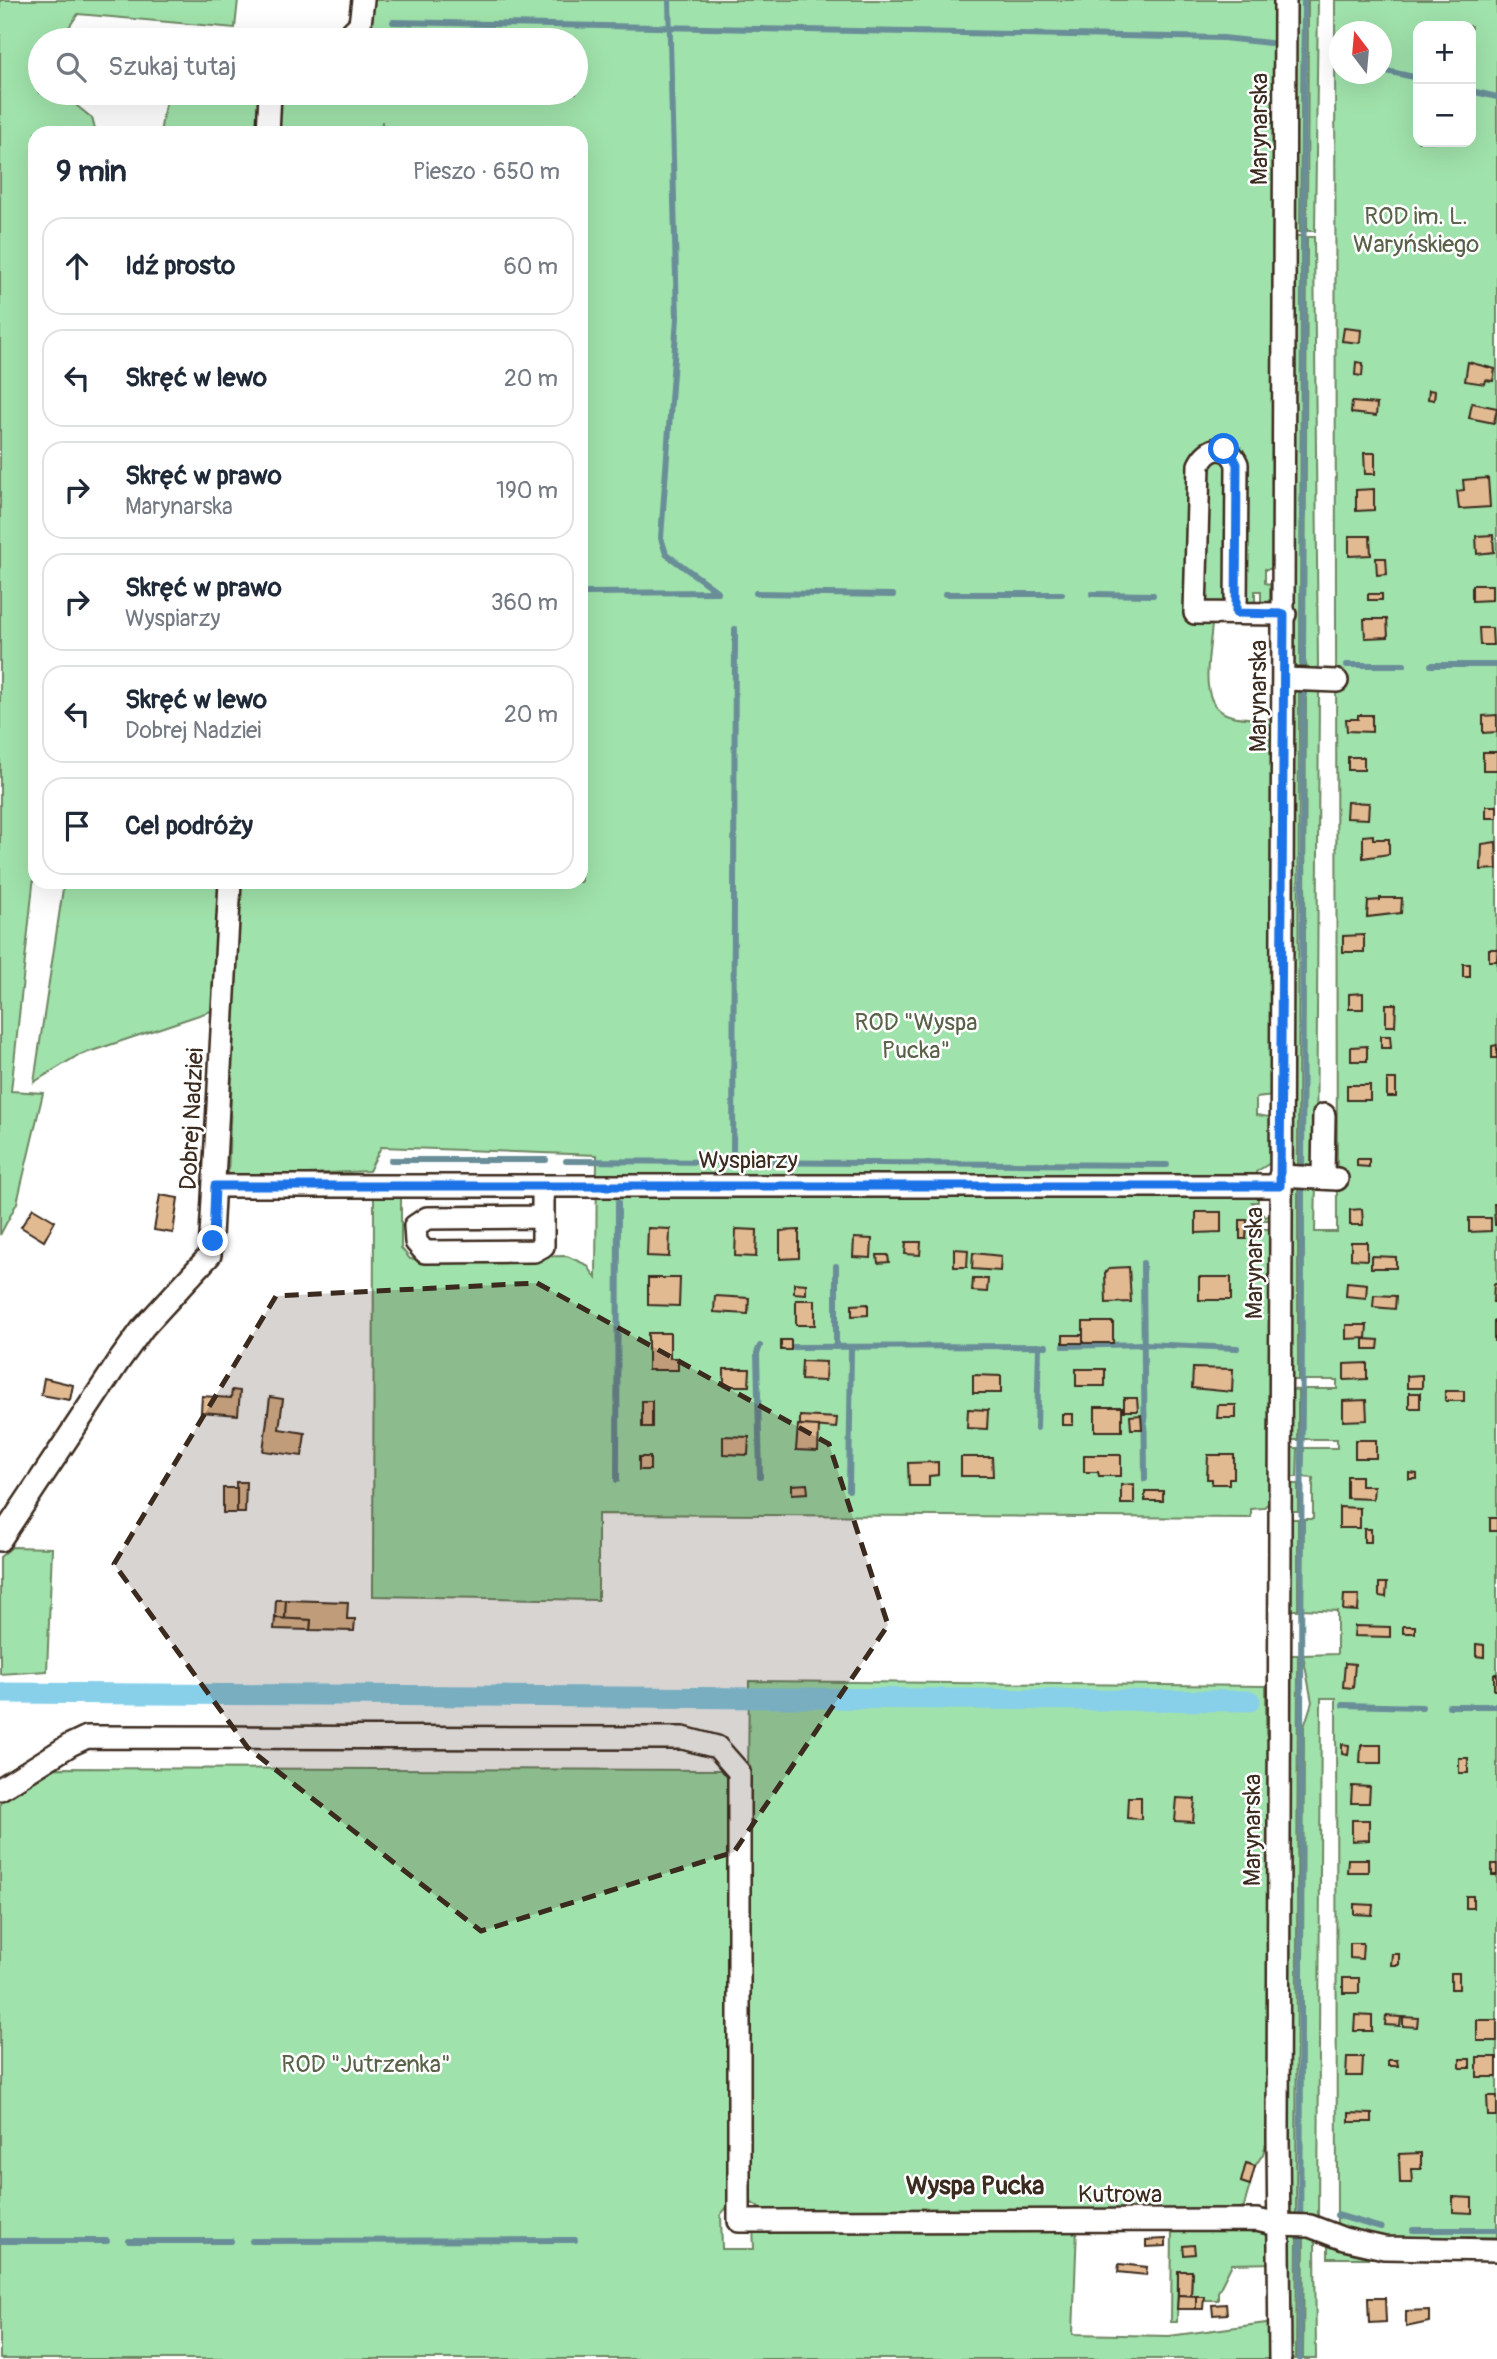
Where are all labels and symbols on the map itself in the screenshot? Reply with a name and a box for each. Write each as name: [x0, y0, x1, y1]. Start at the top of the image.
north arrow: [1329, 21, 1392, 84]
street label: Marynarska: [1245, 73, 1274, 185]
park label: ROD im. L. Waryńskiego: [1353, 202, 1479, 259]
route start: [1208, 433, 1239, 464]
street label: Marynarska: [1244, 640, 1273, 752]
park label: ROD "Wyspa Pucka": [854, 1008, 978, 1065]
street label: Dobrej Nadziei: [174, 1047, 210, 1191]
street label: Wyspiarzy: [698, 1146, 798, 1175]
street label: Marynarska: [1240, 1207, 1269, 1319]
route end: [197, 1225, 228, 1256]
street label: Marynarska: [1238, 1774, 1267, 1886]
park label: ROD "Jutrzenka": [281, 2050, 451, 2079]
district label: Wyspa Pucka: [906, 2170, 1044, 2202]
street label: Kutrowa: [1078, 2180, 1162, 2209]

